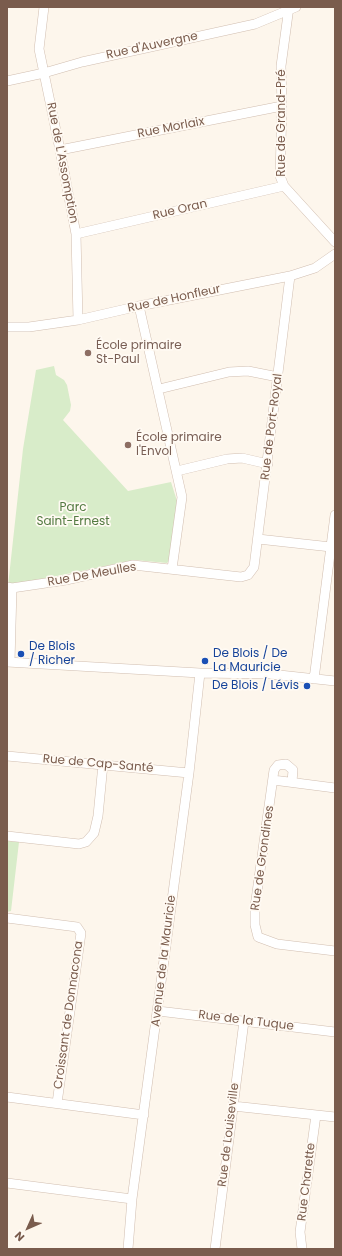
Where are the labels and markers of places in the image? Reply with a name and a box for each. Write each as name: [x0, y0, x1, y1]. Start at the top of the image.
place label: École primaire St-Paul: [96, 339, 182, 367]
marker: École primaire St-Paul: [83, 348, 93, 358]
place label: École primaire l'Envol: [136, 431, 222, 459]
marker: École primaire l'Envol: [123, 440, 133, 450]
place label: De Blois / Richer: [29, 640, 75, 668]
place label: De Blois / De La Mauricie: [213, 647, 287, 675]
marker: De Blois / Richer: [16, 649, 26, 659]
marker: De Blois / De La Mauricie: [200, 656, 210, 666]
place label: De Blois / Lévis: [212, 679, 299, 693]
marker: De Blois / Lévis: [302, 681, 312, 691]

